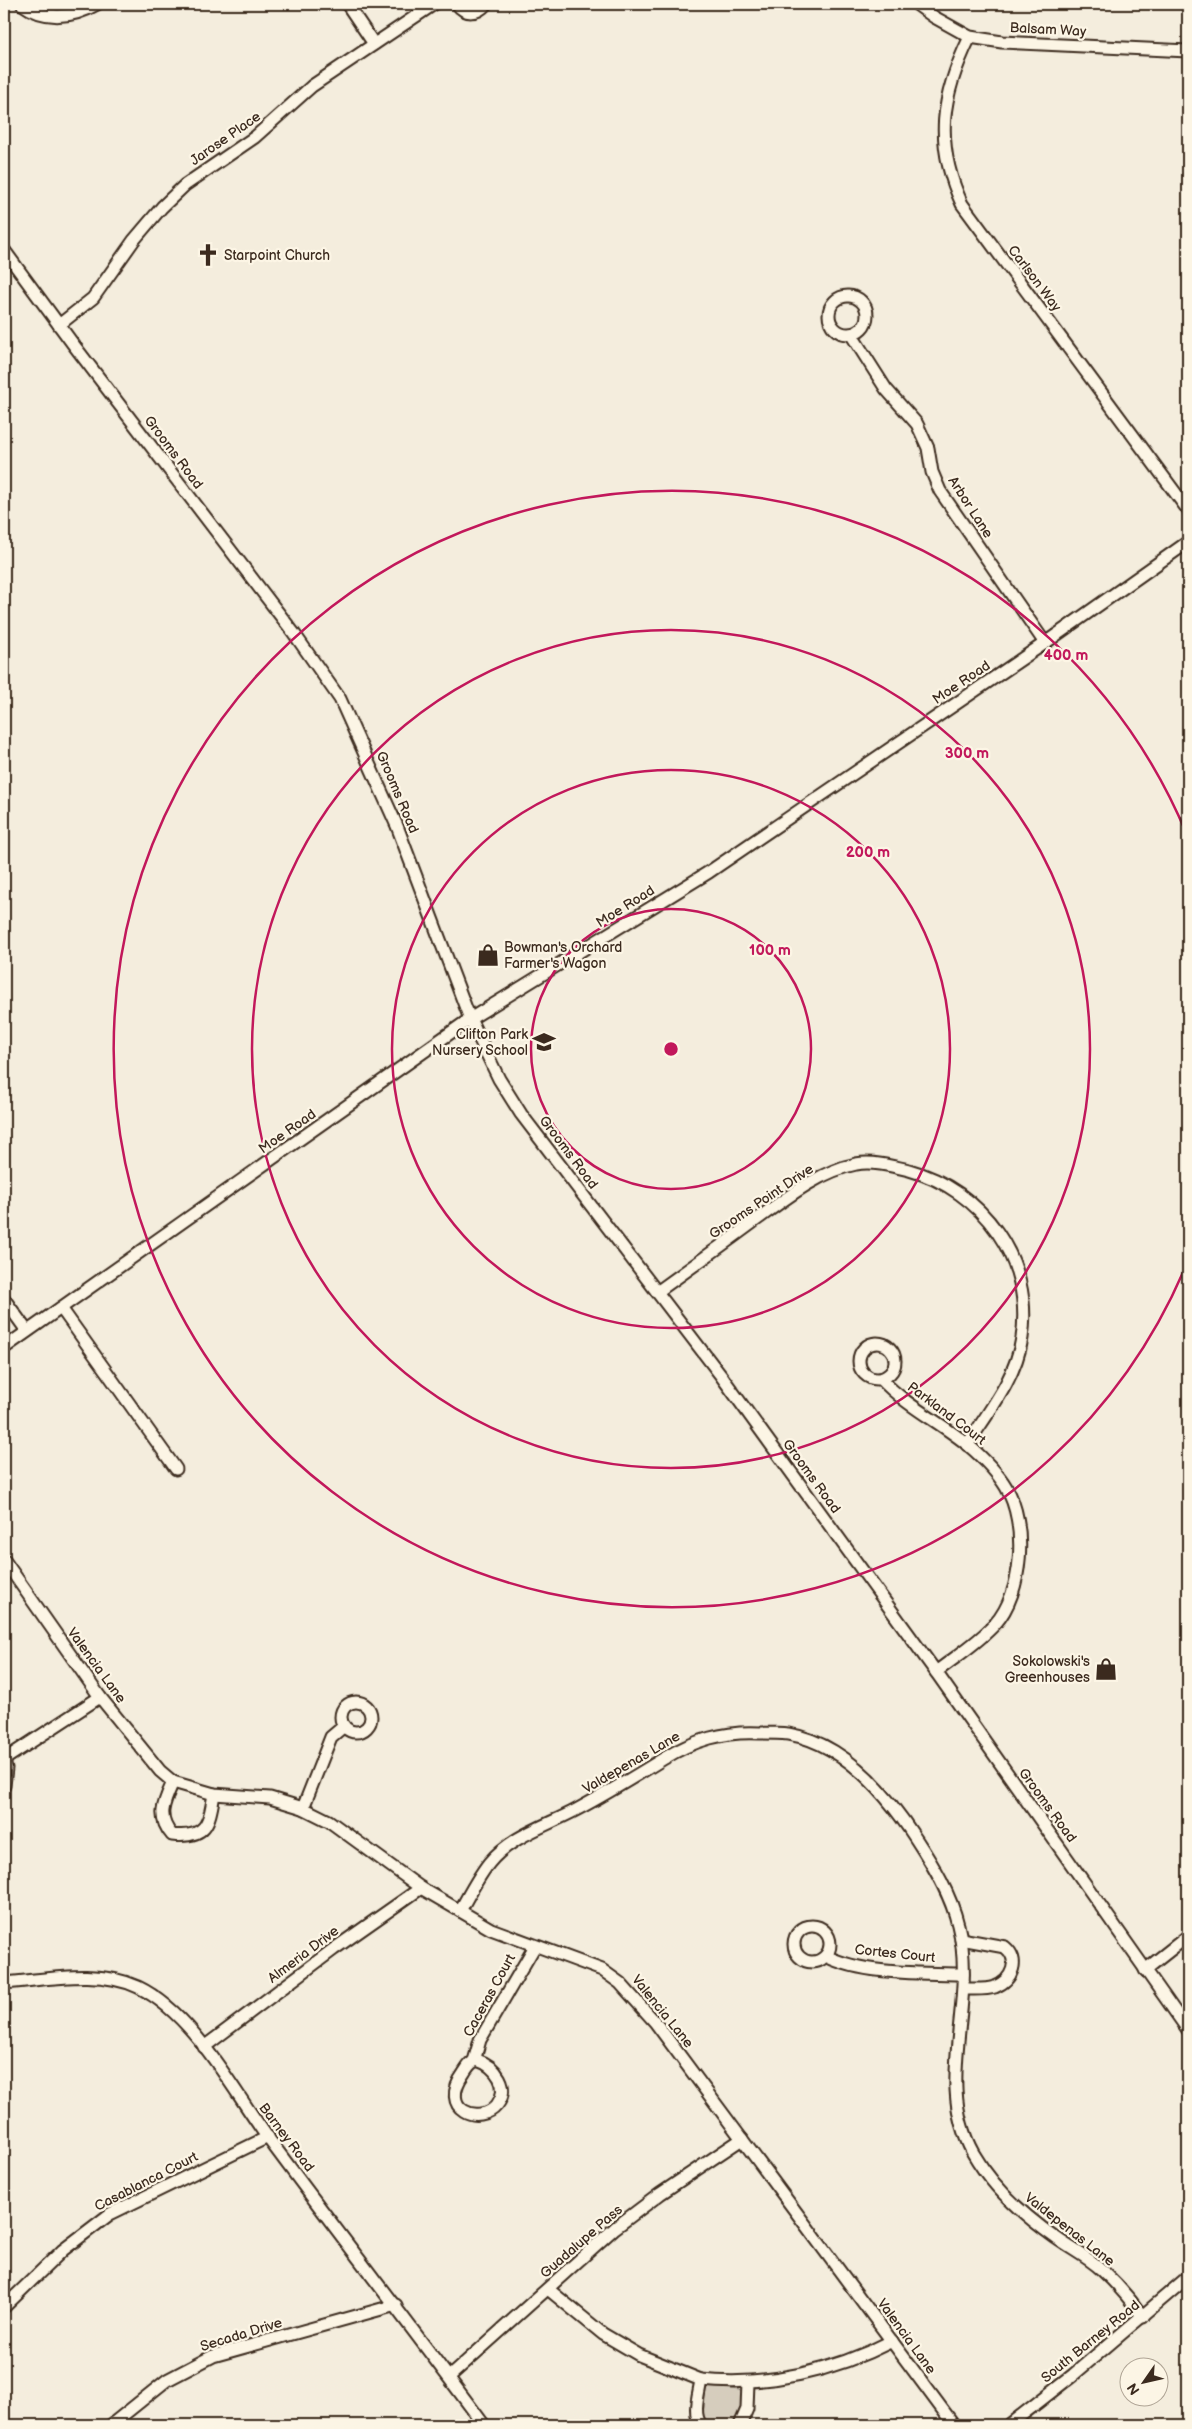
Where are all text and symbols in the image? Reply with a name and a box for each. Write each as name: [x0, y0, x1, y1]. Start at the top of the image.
street label: Balsam Way: [1009, 19, 1087, 40]
street label: Jarose Place: [187, 108, 264, 169]
church icon: Starpoint Church: [195, 242, 221, 268]
street label: Carlson Way: [1004, 242, 1065, 315]
place label: Starpoint Church: [224, 247, 330, 264]
street label: Grooms Road: [141, 412, 207, 492]
street label: Arbor Lane: [944, 473, 997, 541]
text: 400 m: [1044, 646, 1088, 665]
street label: Moe Road: [929, 657, 993, 708]
text: 300 m: [945, 744, 989, 763]
street label: Grooms Road: [373, 749, 422, 836]
text: 200 m: [846, 843, 890, 862]
street label: Moe Road: [593, 882, 658, 931]
place label: Bowman's Orchard Farmer's Wagon: [504, 939, 622, 972]
text: 100 m: [749, 941, 791, 960]
shop icon: Bowman's Orchard Farmer's Wagon: [475, 942, 501, 968]
place label: Clifton Park Nursery School: [432, 1026, 528, 1059]
school or university icon: Clifton Park Nursery School: [531, 1029, 557, 1055]
centre of rings: [662, 1040, 680, 1058]
street label: Moe Road: [255, 1106, 319, 1157]
street label: Grooms Road: [536, 1112, 602, 1192]
street label: Grooms Point Drive: [706, 1160, 817, 1243]
street label: Parkland Court: [904, 1378, 990, 1449]
street label: Grooms Road: [779, 1436, 844, 1517]
street label: Valencia Lane: [64, 1624, 130, 1706]
place label: Sokolowski's Greenhouses: [1005, 1653, 1090, 1686]
shop icon: Sokolowski's Greenhouses: [1093, 1656, 1119, 1682]
street label: Valdepenas Lane: [580, 1728, 683, 1797]
street label: Grooms Road: [1015, 1765, 1080, 1846]
street label: Almeria Drive: [264, 1922, 342, 1987]
street label: Cortes Court: [854, 1941, 937, 1966]
street label: Caceras Court: [460, 1950, 520, 2040]
street label: Valencia Lane: [628, 1971, 697, 2051]
street label: Barney Road: [255, 2100, 318, 2175]
street label: Casablanca Court: [92, 2148, 201, 2215]
street label: Valdepenas Lane: [1021, 2189, 1118, 2270]
street label: Guadalupe Pass: [537, 2201, 626, 2282]
street label: Valencia Lane: [874, 2295, 940, 2377]
street label: South Barney Road: [1038, 2297, 1143, 2386]
street label: Secada Drive: [198, 2314, 284, 2355]
north arrow: [1120, 2356, 1170, 2406]
text: N: [1124, 2380, 1144, 2398]

